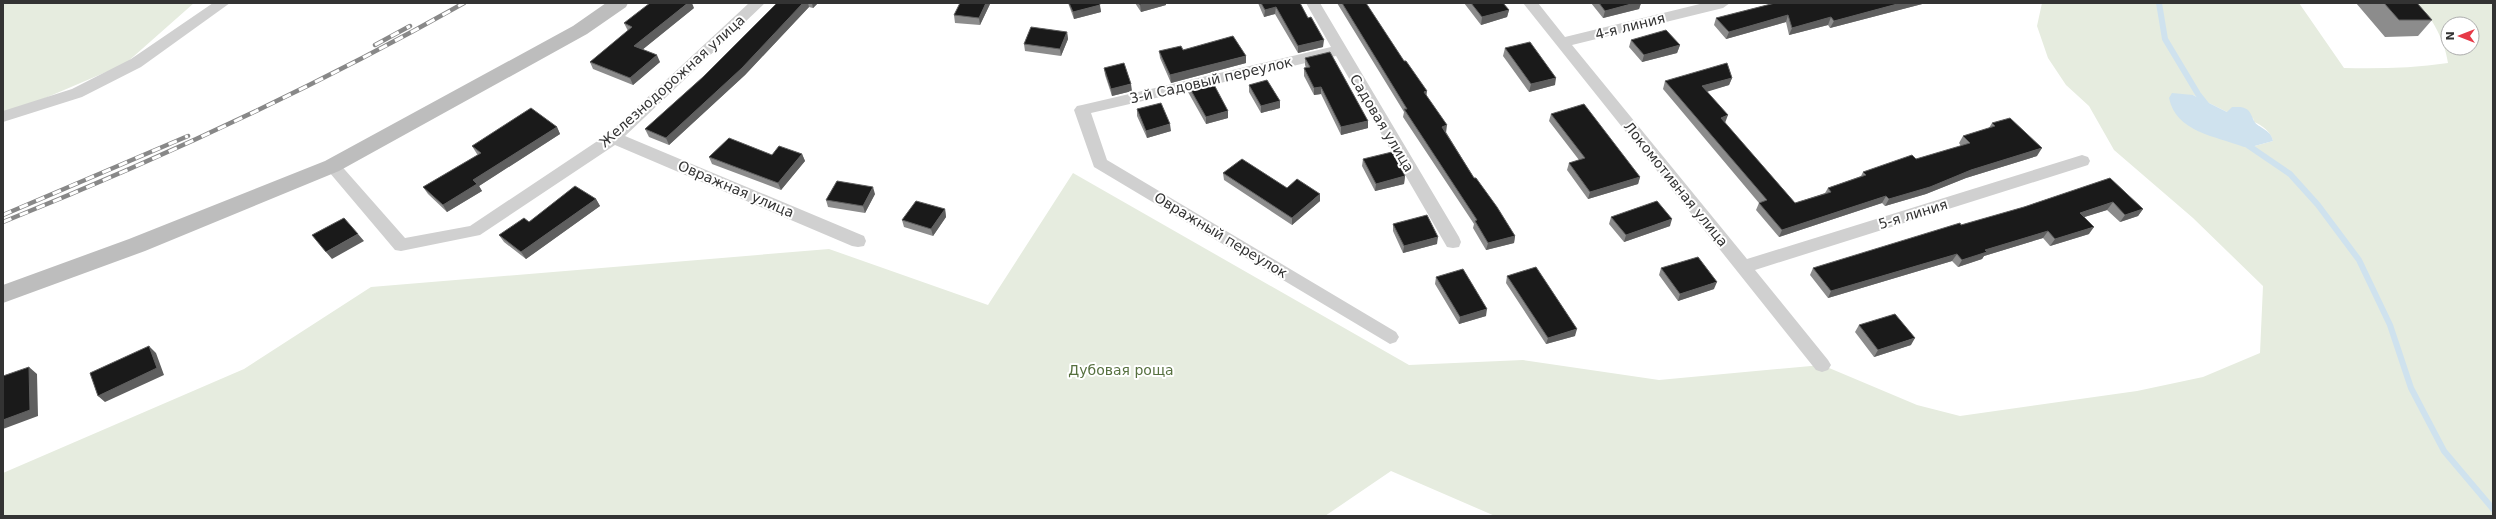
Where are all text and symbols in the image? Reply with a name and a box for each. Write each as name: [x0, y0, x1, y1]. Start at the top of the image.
street label: 4-я линия: [1593, 10, 1667, 42]
street label: Железнодорожная улица: [596, 12, 748, 150]
north arrow: [2440, 16, 2480, 56]
text: N: [2444, 31, 2457, 41]
street label: 3-й Садовый переулок: [1128, 53, 1294, 107]
street label: Садовая улица: [1347, 71, 1417, 175]
street label: Локомотивная улица: [1621, 118, 1731, 250]
street label: Овражная улица: [676, 157, 796, 221]
street label: Овражный переулок: [1151, 189, 1291, 281]
street label: 5-я линия: [1876, 196, 1950, 232]
park label: Дубовая роща: [1068, 362, 1174, 378]

